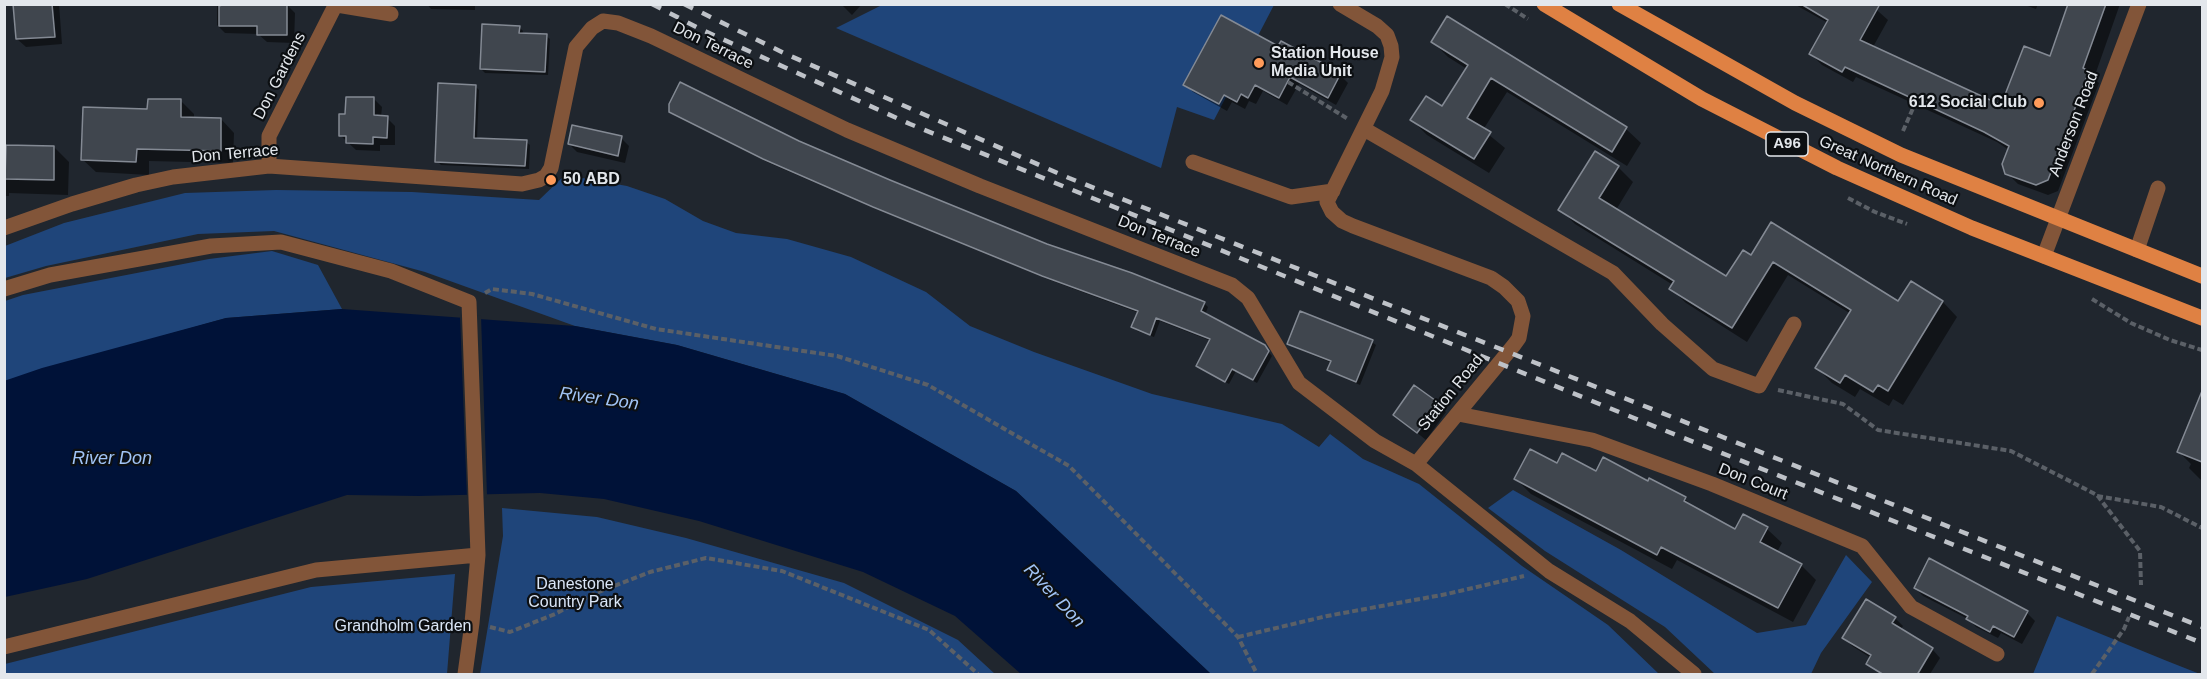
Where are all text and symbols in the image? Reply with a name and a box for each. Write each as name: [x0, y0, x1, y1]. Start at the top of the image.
street label: Don Terrace: [670, 18, 756, 74]
street label: Don Gardens: [250, 29, 310, 123]
place label: Station House Media Unit: [1271, 44, 1379, 82]
marker: Station House Media Unit: [1252, 56, 1266, 70]
street label: Anderson Road: [2045, 69, 2103, 179]
place label: 612 Social Club: [1909, 93, 2027, 113]
marker: 612 Social Club: [2032, 96, 2046, 110]
road number: A96: [1766, 132, 1808, 156]
street label: Great Northern Road: [1816, 132, 1960, 210]
street label: Don Terrace: [191, 141, 279, 167]
place label: 50 ABD: [563, 170, 620, 190]
marker: 50 ABD: [544, 173, 558, 187]
street label: Don Terrace: [1115, 212, 1203, 262]
street label: Station Road: [1414, 351, 1488, 435]
water label: River Don: [558, 383, 640, 415]
water label: River Don: [72, 448, 152, 470]
street label: Don Court: [1716, 459, 1790, 505]
water label: River Don: [1019, 559, 1089, 633]
park label: Danestone Country Park: [528, 575, 622, 613]
park label: Grandholm Garden: [335, 617, 471, 637]

